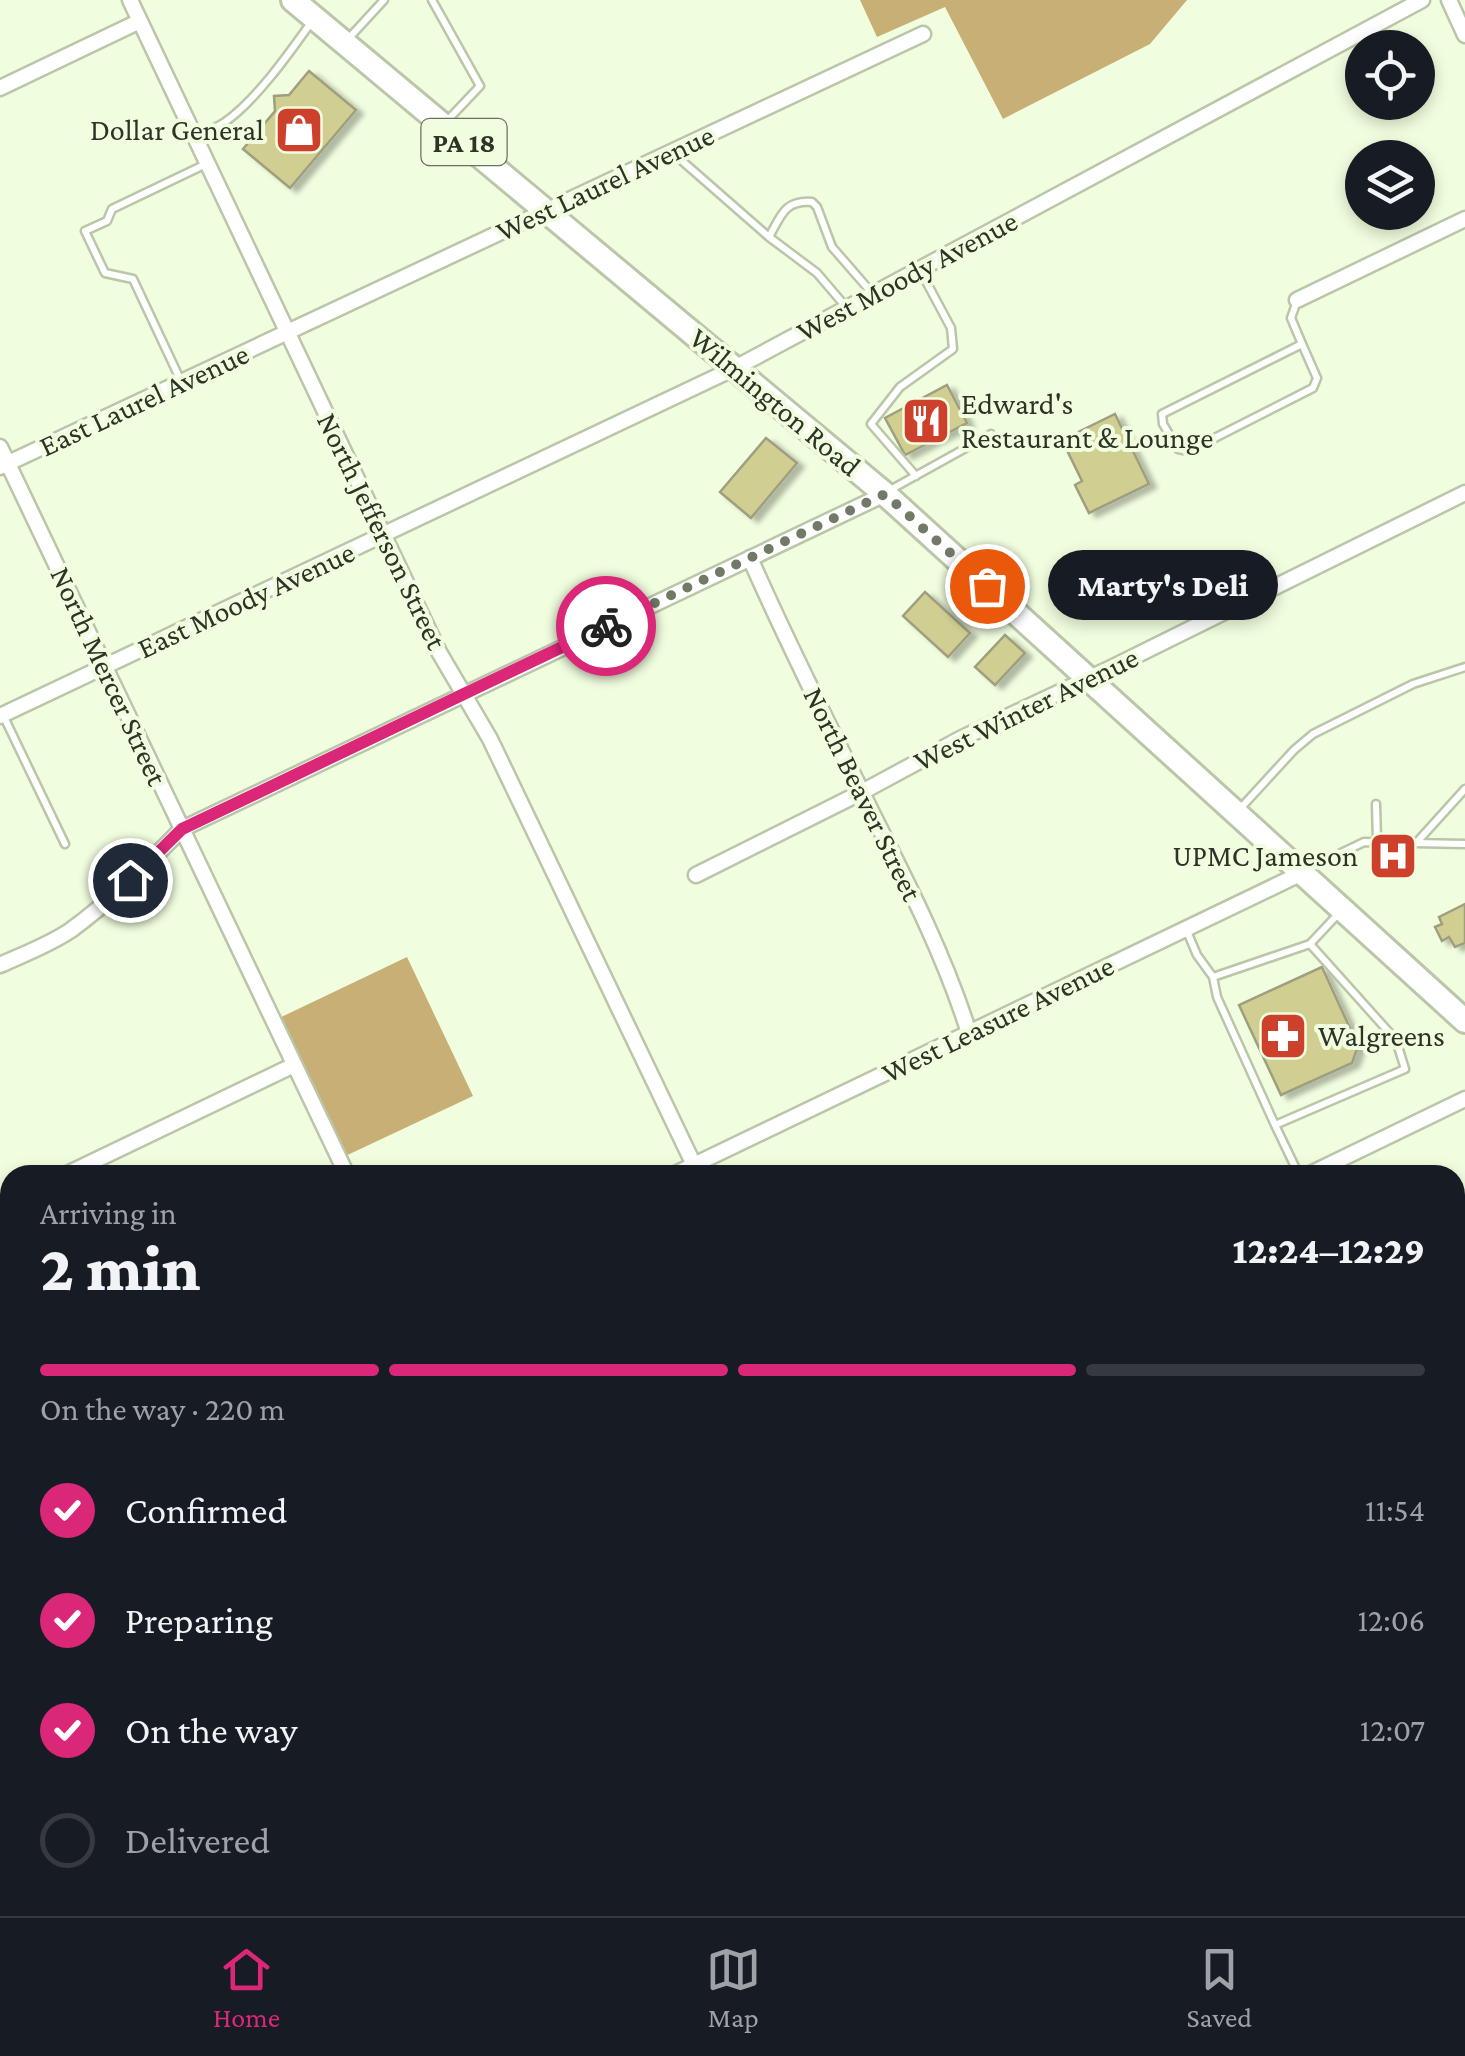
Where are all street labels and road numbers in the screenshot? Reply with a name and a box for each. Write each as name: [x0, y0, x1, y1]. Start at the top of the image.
street label: West Laurel Avenue: [491, 118, 719, 248]
road number: PA 18: [422, 119, 506, 165]
street label: West Moody Avenue: [791, 203, 1023, 349]
street label: Wilmington Road: [683, 321, 867, 483]
street label: East Laurel Avenue: [34, 337, 254, 463]
street label: North Jefferson Street: [311, 407, 454, 655]
street label: East Moody Avenue: [132, 535, 360, 665]
street label: North Mercer Street: [44, 561, 175, 791]
street label: West Winter Avenue: [908, 640, 1143, 777]
street label: North Beaver Street: [797, 682, 930, 907]
street label: West Leasure Avenue: [877, 948, 1119, 1089]

